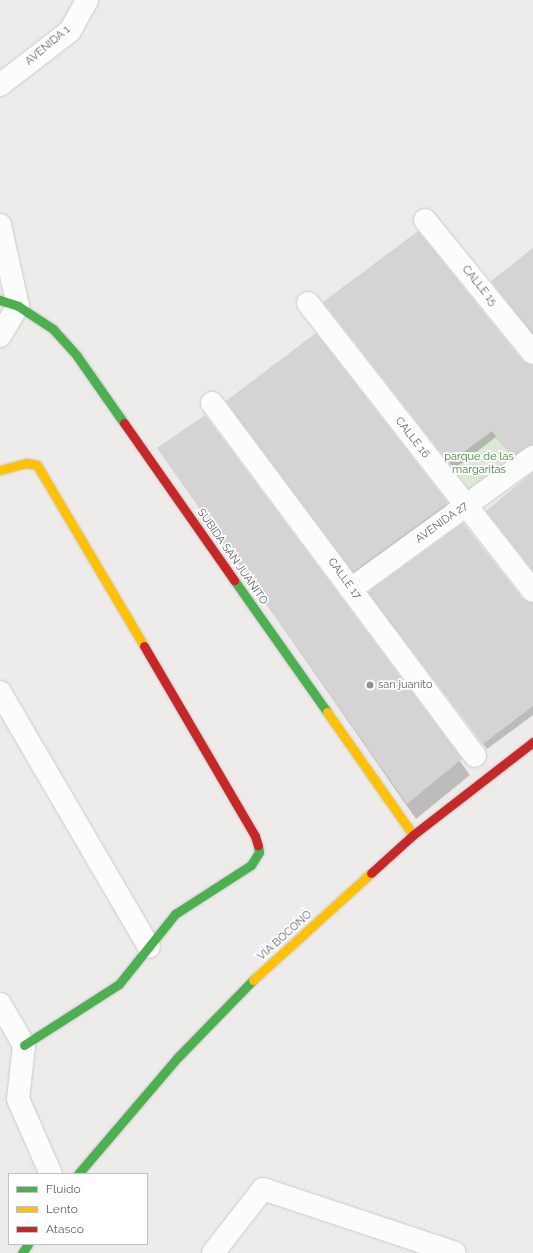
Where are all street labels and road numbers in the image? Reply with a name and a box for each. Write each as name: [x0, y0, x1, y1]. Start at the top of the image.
street label: AVENIDA 1: [23, 23, 73, 69]
street label: CALLE 15: [459, 263, 499, 309]
street label: CALLE 16: [392, 415, 432, 461]
street label: AVENIDA 27: [413, 500, 471, 546]
street label: SUBIDA SAN JUANITO: [194, 506, 270, 608]
street label: CALLE 17: [325, 556, 363, 602]
street label: VÍA BOCONÓ: [255, 908, 315, 964]

